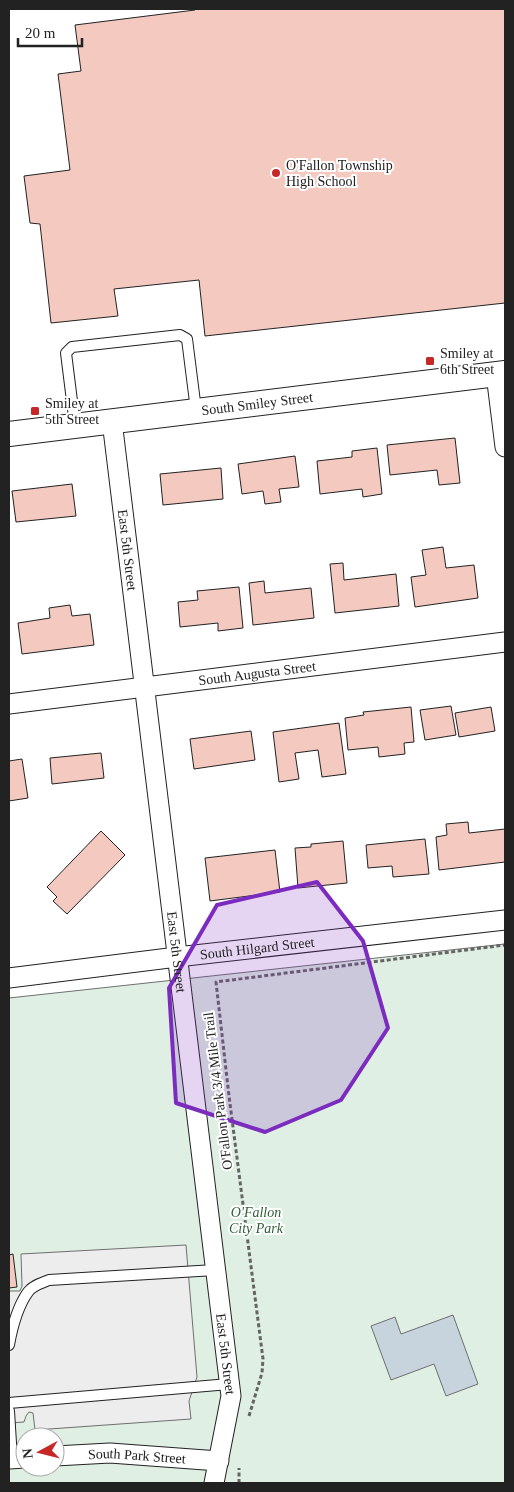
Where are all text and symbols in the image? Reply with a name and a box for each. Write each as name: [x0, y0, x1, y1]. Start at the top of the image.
scale bar: [18, 15, 81, 47]
text: 20 m: [25, 25, 56, 41]
place label: O'Fallon Township High School: [286, 158, 393, 189]
marker: O'Fallon Township High School: [270, 167, 282, 179]
place label: Smiley at 6th Street: [440, 346, 494, 377]
marker: Smiley at 6th Street: [424, 355, 436, 367]
street label: South Smiley Street: [201, 389, 314, 418]
place label: Smiley at 5th Street: [45, 396, 99, 427]
marker: Smiley at 5th Street: [29, 405, 41, 417]
street label: East 5th Street: [115, 509, 140, 592]
street label: South Augusta Street: [197, 658, 317, 688]
street label: East 5th Street: [164, 911, 189, 994]
street label: South Hilgard Street: [199, 934, 315, 962]
street label: O'Fallon Park 3/4 Mile Trail: [201, 1011, 235, 1171]
park label: O'Fallon City Park: [229, 1205, 284, 1236]
street label: East 5th Street: [213, 1313, 238, 1396]
north arrow: [15, 1427, 65, 1477]
street label: South Park Street: [88, 1445, 186, 1466]
text: N: [20, 1448, 36, 1459]

